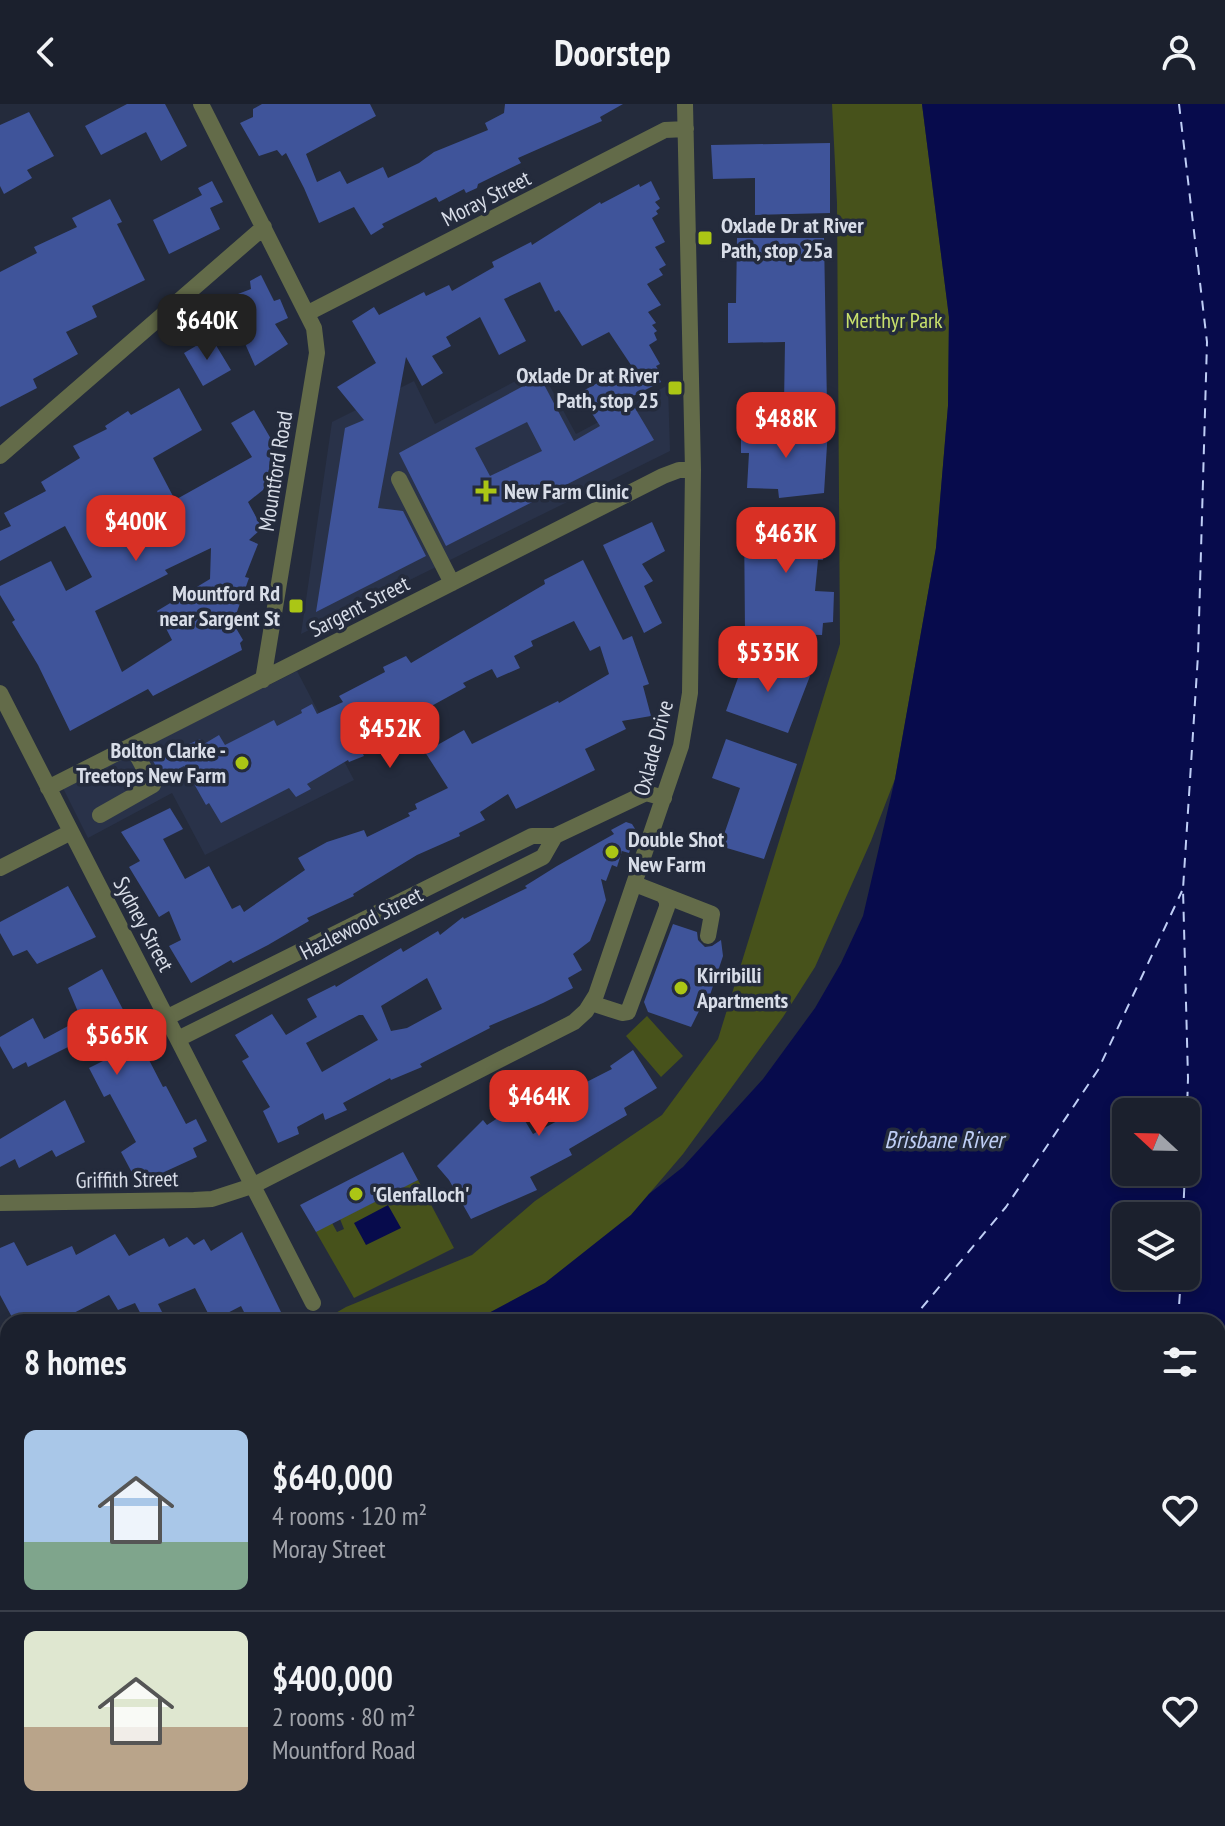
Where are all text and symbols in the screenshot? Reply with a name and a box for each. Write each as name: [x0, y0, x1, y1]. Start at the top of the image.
text: Doorstep: [554, 29, 671, 76]
icon: back: [24, 30, 68, 74]
icon: person: [1157, 30, 1201, 74]
street label: Moray Street: [437, 164, 535, 232]
place label: Oxlade Dr at River Path, stop 25a: [721, 211, 864, 264]
marker: Oxlade Dr at River Path, stop 25a: [696, 229, 714, 247]
pin: $640K: [151, 294, 263, 362]
text: $640K: [175, 303, 239, 336]
park label: Merthyr Park: [845, 306, 943, 334]
place label: Oxlade Dr at River Path, stop 25: [516, 361, 660, 414]
marker: Oxlade Dr at River Path, stop 25: [666, 379, 684, 397]
pin: $488K: [730, 392, 842, 460]
text: $488K: [754, 401, 818, 434]
street label: Mountford Road: [252, 409, 298, 533]
place label: New Farm Clinic: [504, 477, 629, 505]
marker: New Farm Clinic: [475, 480, 497, 502]
pin: $400K: [80, 495, 192, 563]
text: $400K: [104, 504, 168, 537]
pin: $463K: [730, 507, 842, 575]
text: $463K: [754, 516, 818, 549]
street label: Sargent Street: [304, 569, 414, 643]
place label: Mountford Rd near Sargent St: [159, 579, 281, 632]
marker: Mountford Rd near Sargent St: [287, 597, 305, 615]
pin: $535K: [712, 626, 824, 694]
text: $535K: [736, 635, 800, 668]
street label: Oxlade Drive: [627, 697, 679, 799]
pin: $452K: [334, 702, 446, 770]
text: $452K: [358, 711, 422, 744]
place label: Bolton Clarke - Treetops New Farm: [76, 736, 226, 789]
marker: Bolton Clarke - Treetops New Farm: [233, 754, 251, 772]
place label: Double Shot New Farm: [628, 825, 725, 878]
marker: Double Shot New Farm: [603, 843, 621, 861]
street label: Sydney Street: [107, 872, 181, 976]
street label: Hazlewood Street: [295, 880, 427, 966]
place label: Kirribilli Apartments: [696, 961, 789, 1014]
marker: Kirribilli Apartments: [672, 979, 690, 997]
pin: $565K: [61, 1009, 173, 1077]
text: $565K: [85, 1018, 149, 1051]
pin: $464K: [483, 1070, 595, 1138]
text: $464K: [507, 1079, 571, 1112]
north arrow: [1112, 1098, 1200, 1186]
map controls: [1112, 1098, 1200, 1290]
water label: Brisbane River: [884, 1124, 1007, 1155]
street label: Griffith Street: [75, 1164, 179, 1194]
place label: 'Glenfalloch': [372, 1180, 470, 1208]
marker: 'Glenfalloch': [347, 1185, 365, 1203]
button: layers: [1112, 1202, 1200, 1290]
text: 8 homes: [24, 1340, 127, 1384]
icon: filters: [1158, 1340, 1202, 1384]
text: $640,000: [272, 1455, 393, 1499]
icon: home: [88, 1462, 184, 1558]
icon: heart: [1158, 1488, 1202, 1532]
text: 4 rooms · 120 m²: [272, 1499, 427, 1532]
text: Moray Street: [272, 1532, 386, 1565]
text: $400,000: [272, 1656, 393, 1700]
icon: home: [88, 1663, 184, 1759]
icon: heart: [1158, 1689, 1202, 1733]
text: 2 rooms · 80 m²: [272, 1700, 416, 1733]
text: Mountford Road: [272, 1733, 416, 1766]

